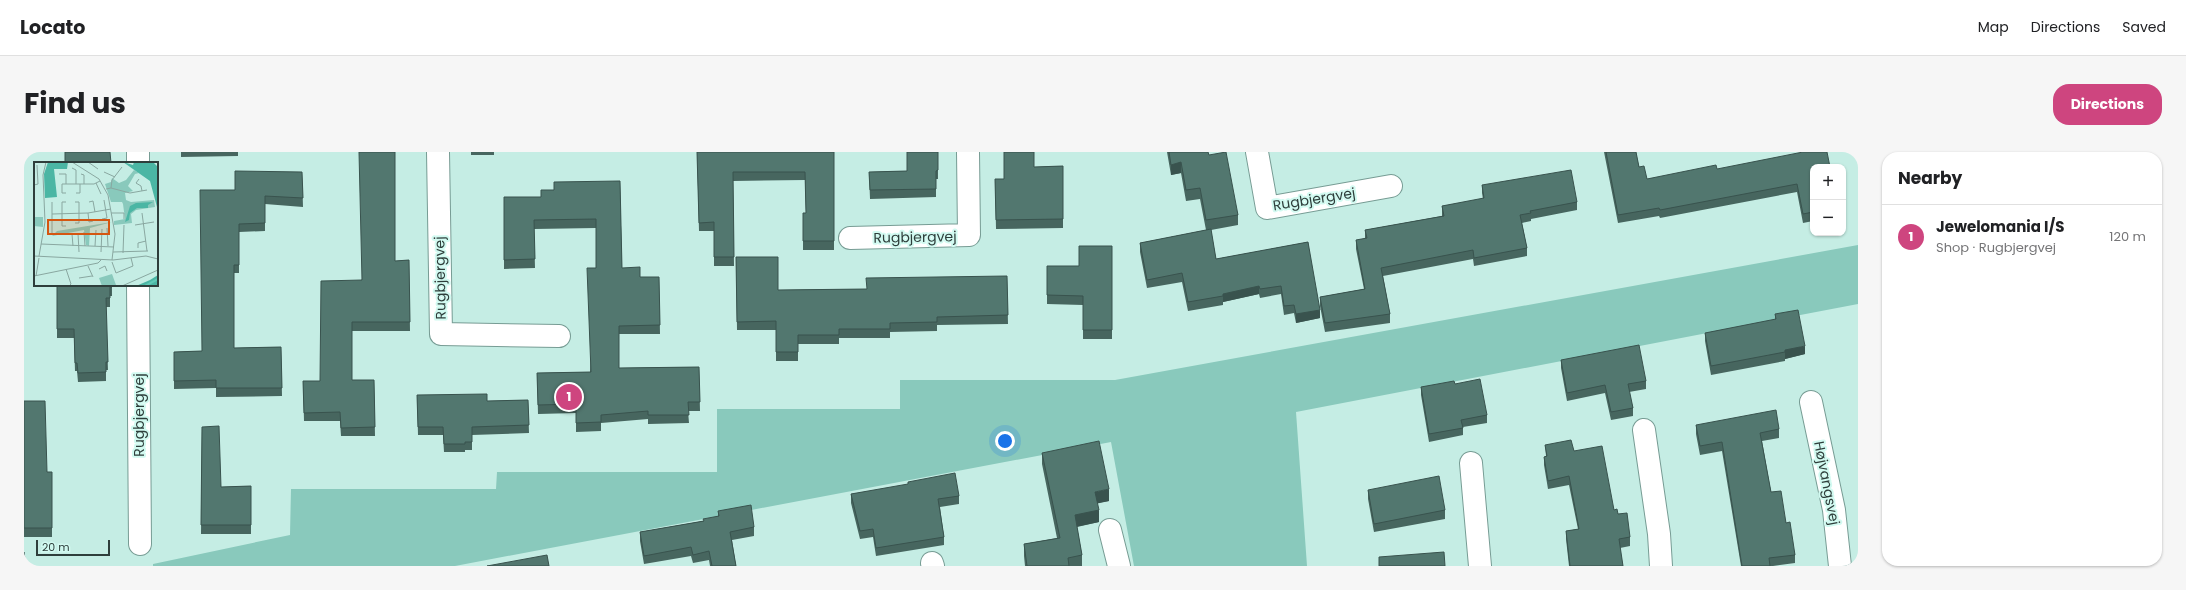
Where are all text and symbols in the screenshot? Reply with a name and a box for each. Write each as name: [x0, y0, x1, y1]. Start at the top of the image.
text: Locato: [20, 14, 85, 41]
text: Map: [1978, 17, 2009, 37]
text: Directions: [2031, 17, 2100, 37]
text: Saved: [2122, 17, 2166, 37]
text: Find us: [24, 84, 126, 123]
button: Directions: [2053, 84, 2162, 125]
inset map: [34, 162, 158, 286]
map controls: [1810, 164, 1846, 236]
button: +: [1810, 164, 1846, 200]
text: Nearby: [1898, 166, 1962, 190]
street label: Rugbjergvej: [1271, 183, 1357, 215]
button: −: [1810, 200, 1846, 236]
text: Jewelomania I/S: [1936, 216, 2065, 237]
street label: Rugbjergvej: [873, 226, 957, 248]
text: 1: [1909, 227, 1913, 246]
text: 120 m: [2109, 227, 2146, 246]
street label: Rugbjergvej: [429, 236, 451, 320]
text: Shop · Rugbjergvej: [1936, 238, 2056, 257]
street label: Rugbjergvej: [129, 373, 149, 457]
pin: 1: [556, 382, 582, 412]
your location: [995, 431, 1015, 451]
street label: Højvangsvej: [1809, 439, 1845, 527]
scale bar: [36, 538, 110, 557]
text: 20 m: [42, 539, 70, 555]

